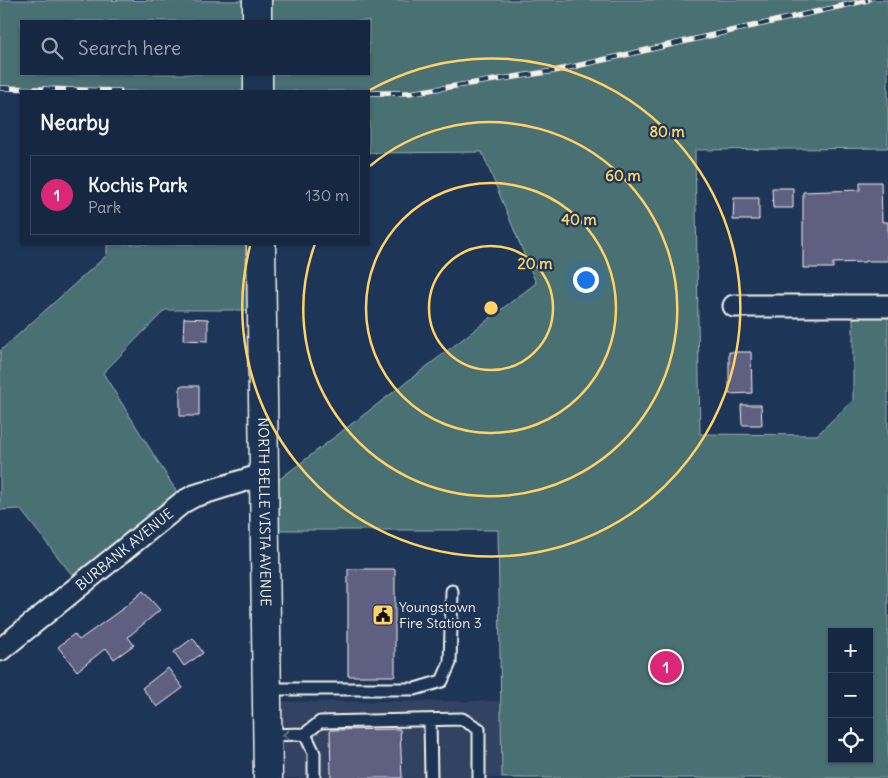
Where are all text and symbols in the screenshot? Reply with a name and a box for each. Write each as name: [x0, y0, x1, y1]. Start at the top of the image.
search box: [20, 20, 370, 75]
icon: search: [38, 34, 66, 62]
text: Search here: [78, 36, 181, 60]
text: Nearby: [40, 109, 110, 136]
text: 80 m: [649, 122, 685, 141]
text: 60 m: [605, 166, 641, 185]
text: Kochis Park: [88, 173, 188, 197]
text: 1: [54, 185, 60, 205]
text: 130 m: [305, 185, 349, 205]
text: Park: [88, 197, 121, 217]
text: 40 m: [561, 210, 597, 229]
text: 20 m: [518, 254, 552, 273]
your location: [573, 267, 599, 293]
centre of rings: [482, 299, 500, 317]
street label: NORTH BELLE VISTA AVENUE: [254, 417, 275, 607]
street label: BURBANK AVENUE: [72, 504, 177, 594]
place label: Youngstown Fire Station 3: [399, 598, 482, 632]
public building icon: Youngstown Fire Station 3: [371, 603, 395, 627]
map controls: [828, 628, 873, 763]
button: +: [828, 628, 873, 673]
pin: 1: [650, 648, 682, 686]
button: −: [828, 673, 873, 718]
button: locate: [828, 718, 873, 763]
one-way arrow: [282, 729, 290, 740]

